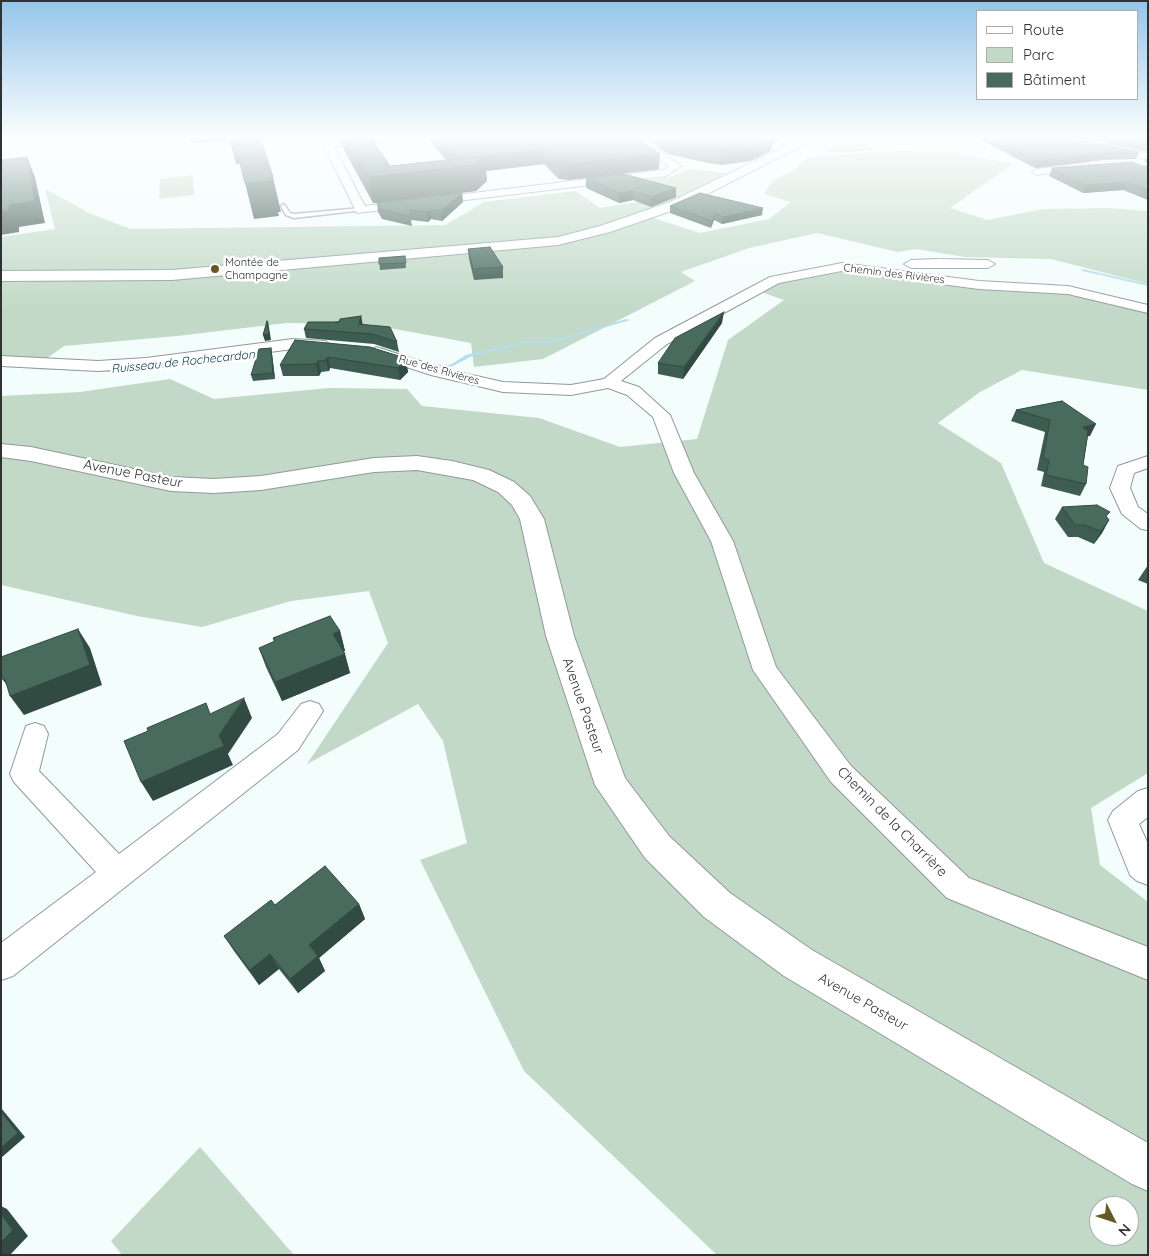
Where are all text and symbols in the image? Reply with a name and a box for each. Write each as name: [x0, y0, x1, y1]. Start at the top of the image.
legend: [976, 10, 1139, 100]
text: Route: [1023, 20, 1064, 39]
text: Parc: [1023, 45, 1054, 64]
text: Bâtiment: [1023, 70, 1086, 89]
place label: Montée de Champagne: [225, 256, 288, 282]
street label: Chemin des Rivières: [843, 261, 945, 287]
marker: Montée de Champagne: [209, 263, 221, 275]
water label: Ruisseau de Rochecardon: [110, 347, 256, 377]
street label: Rue des Rivières: [397, 352, 481, 388]
street label: Avenue Pasteur: [82, 456, 184, 492]
street label: Avenue Pasteur: [559, 656, 607, 756]
street label: Chemin de la Charrière: [833, 763, 951, 881]
street label: Avenue Pasteur: [815, 969, 911, 1035]
north arrow: [1089, 1196, 1139, 1246]
text: N: [1114, 1220, 1135, 1240]

